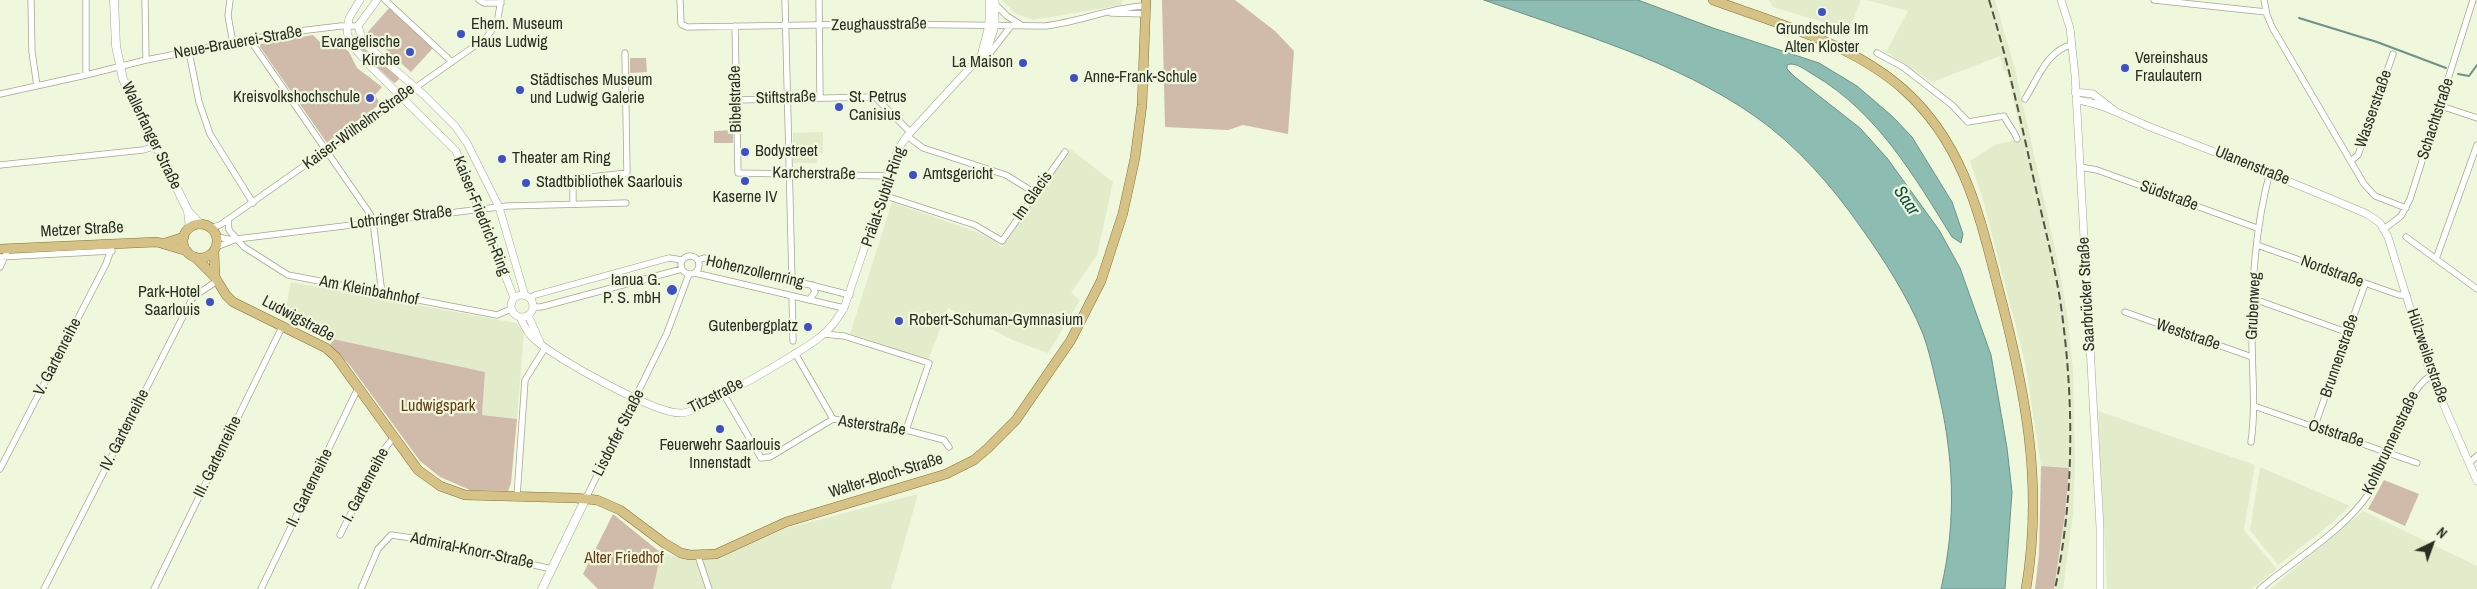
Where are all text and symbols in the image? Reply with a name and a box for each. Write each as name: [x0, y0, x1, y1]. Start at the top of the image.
marker: Grundschule Im Alten Kloster: [1816, 6, 1828, 18]
place label: Ehem. Museum Haus Ludwig: [471, 15, 563, 53]
street label: Zeughausstraße: [831, 15, 927, 35]
place label: Grundschule Im Alten Kloster: [1776, 20, 1868, 58]
street label: Neue-Brauerei-Straße: [172, 22, 304, 64]
marker: Ehem. Museum Haus Ludwig: [455, 28, 467, 40]
place label: Evangelische Kirche: [321, 33, 400, 71]
marker: Evangelische Kirche: [404, 46, 416, 58]
place label: Vereinshaus Fraulautern: [2135, 49, 2208, 87]
place label: La Maison: [952, 53, 1013, 73]
marker: La Maison: [1017, 57, 1029, 69]
marker: Vereinshaus Fraulautern: [2119, 62, 2131, 74]
street label: Bibelstraße: [726, 65, 746, 133]
place label: Anne-Frank-Schule: [1084, 68, 1197, 88]
street label: Wasserstraße: [2352, 68, 2396, 150]
place label: Städtisches Museum und Ludwig Galerie: [530, 71, 653, 109]
marker: Anne-Frank-Schule: [1068, 72, 1080, 84]
street label: Schachtstraße: [2414, 76, 2458, 162]
street label: Wallerfanger Straße: [117, 79, 185, 193]
street label: Kaiser-Wilhelm-Straße: [299, 80, 419, 174]
marker: Städtisches Museum und Ludwig Galerie: [514, 84, 526, 96]
street label: Stiftstraße: [755, 87, 817, 109]
place label: Kreisvolkshochschule: [233, 88, 360, 108]
place label: St. Petrus Canisius: [849, 88, 907, 126]
marker: Kreisvolkshochschule: [364, 92, 376, 104]
marker: St. Petrus Canisius: [833, 101, 845, 113]
place label: Bodystreet: [755, 142, 818, 162]
street label: Ulanenstraße: [2212, 142, 2292, 190]
street label: Prälat-Subtil-Ring: [858, 145, 910, 249]
marker: Bodystreet: [739, 146, 751, 158]
place label: Theater am Ring: [512, 149, 610, 169]
marker: Theater am Ring: [496, 153, 508, 165]
street label: Kaiser-Friedrich-Ring: [448, 154, 514, 278]
street label: Karcherstraße: [772, 164, 856, 184]
place label: Amtsgericht: [923, 165, 993, 185]
street label: Im Glacis: [1009, 168, 1057, 224]
marker: Amtsgericht: [907, 169, 919, 181]
place label: Stadtbibliothek Saarlouis: [536, 173, 683, 193]
marker: Kaserne IV: [739, 175, 751, 187]
marker: Stadtbibliothek Saarlouis: [520, 177, 532, 189]
street label: Südstraße: [2137, 177, 2201, 215]
water label: Saar: [1888, 182, 1924, 220]
place label: Kaserne IV: [713, 188, 777, 208]
street label: Lothringer Straße: [349, 202, 453, 234]
street label: Metzer Straße: [40, 218, 124, 242]
street label: Saarbrücker Straße: [2074, 236, 2100, 352]
street label: Hohenzollernring: [704, 251, 806, 293]
street label: Nordstraße: [2298, 252, 2366, 292]
place label: Ianua G. P. S. mbH: [603, 271, 661, 309]
street label: Am Kleinbahnhof: [318, 272, 420, 310]
street label: Grubenweg: [2243, 272, 2265, 340]
place label: Park-Hotel Saarlouis: [138, 283, 200, 321]
marker: Ianua G. P. S. mbH: [665, 283, 679, 297]
street label: Ludwigstraße: [258, 292, 338, 346]
marker: Park-Hotel Saarlouis: [204, 296, 216, 308]
street label: Hülzweilerstraße: [2402, 306, 2452, 406]
place label: Robert-Schuman-Gymnasium: [909, 311, 1083, 331]
street label: Brunnenstraße: [2317, 312, 2363, 400]
street label: V. Gartenreihe: [30, 315, 86, 399]
marker: Robert-Schuman-Gymnasium: [893, 315, 905, 327]
street label: Weststraße: [2153, 315, 2223, 355]
place label: Gutenbergplatz: [708, 317, 798, 337]
marker: Gutenbergplatz: [802, 321, 814, 333]
street label: Titzstraße: [685, 374, 747, 418]
street label: IV. Gartenreihe: [96, 386, 154, 474]
street label: Lisdorfer Straße: [589, 386, 649, 480]
street label: Kohlbrunnenstraße: [2359, 388, 2423, 498]
park label: Ludwigspark: [401, 397, 475, 417]
street label: Asterstraße: [837, 412, 907, 440]
street label: III. Gartenreihe: [190, 413, 246, 501]
street label: Oststraße: [2306, 416, 2366, 452]
marker: Feuerwehr Saarlouis Innenstadt: [714, 423, 726, 435]
place label: Feuerwehr Saarlouis Innenstadt: [659, 436, 781, 474]
street label: I. Gartenreihe: [339, 445, 393, 525]
street label: II. Gartenreihe: [283, 446, 337, 530]
street label: Walter-Bloch-Straße: [827, 450, 945, 502]
north arrow: [2407, 519, 2457, 569]
text: N: [2433, 523, 2451, 542]
street label: Admiral-Knorr-Straße: [409, 529, 535, 573]
park label: Alter Friedhof: [584, 549, 664, 569]

